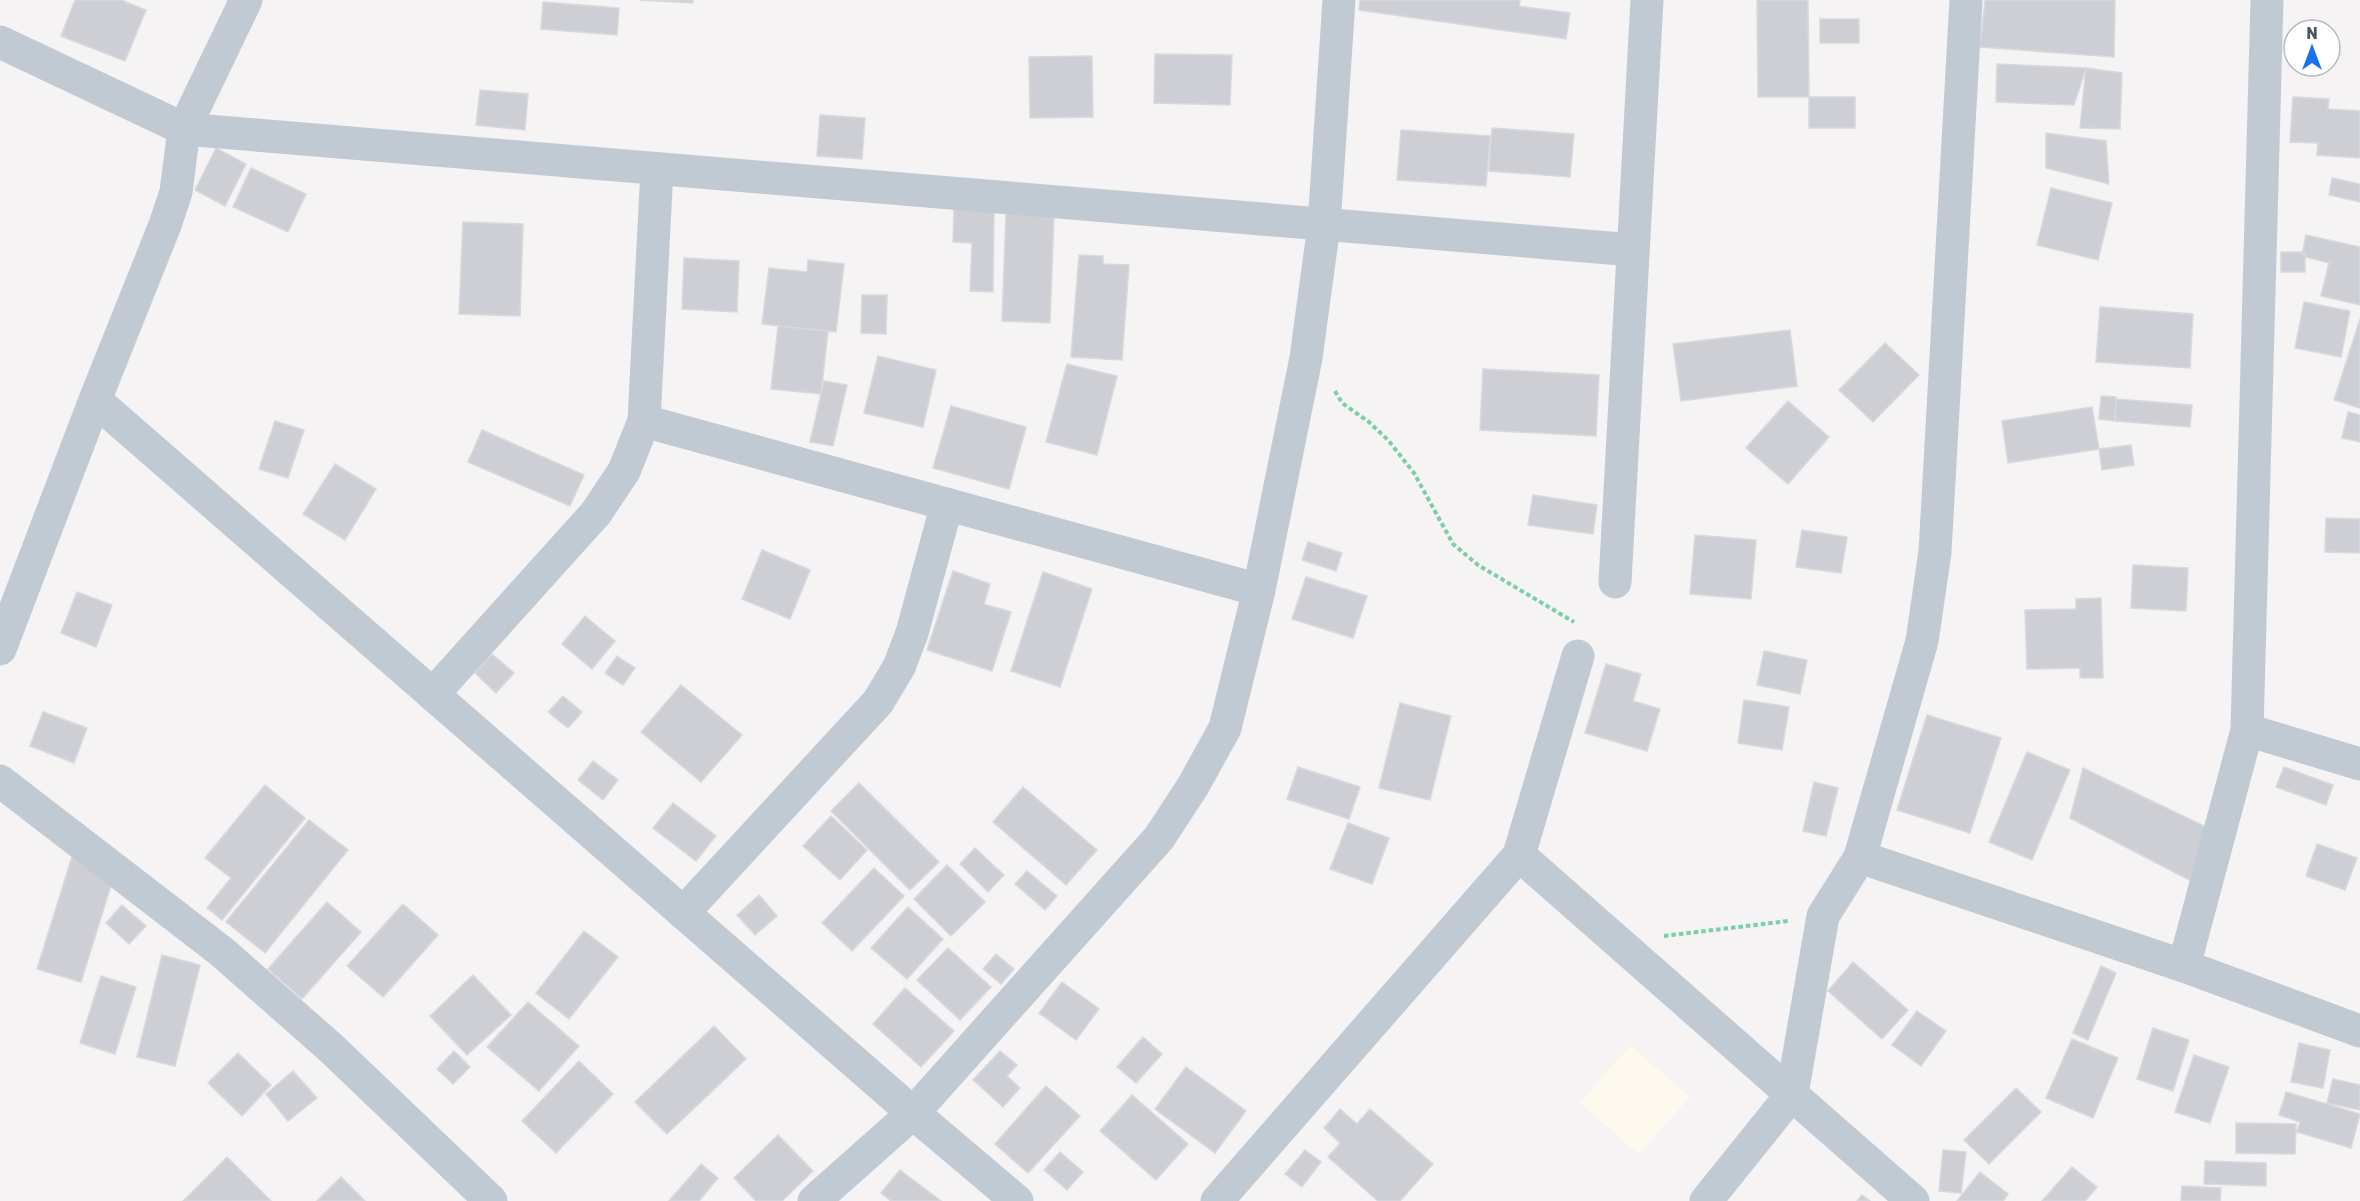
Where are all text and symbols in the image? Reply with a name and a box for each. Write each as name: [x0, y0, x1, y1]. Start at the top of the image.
north arrow: [2282, 18, 2342, 78]
text: N: [2306, 24, 2318, 43]

